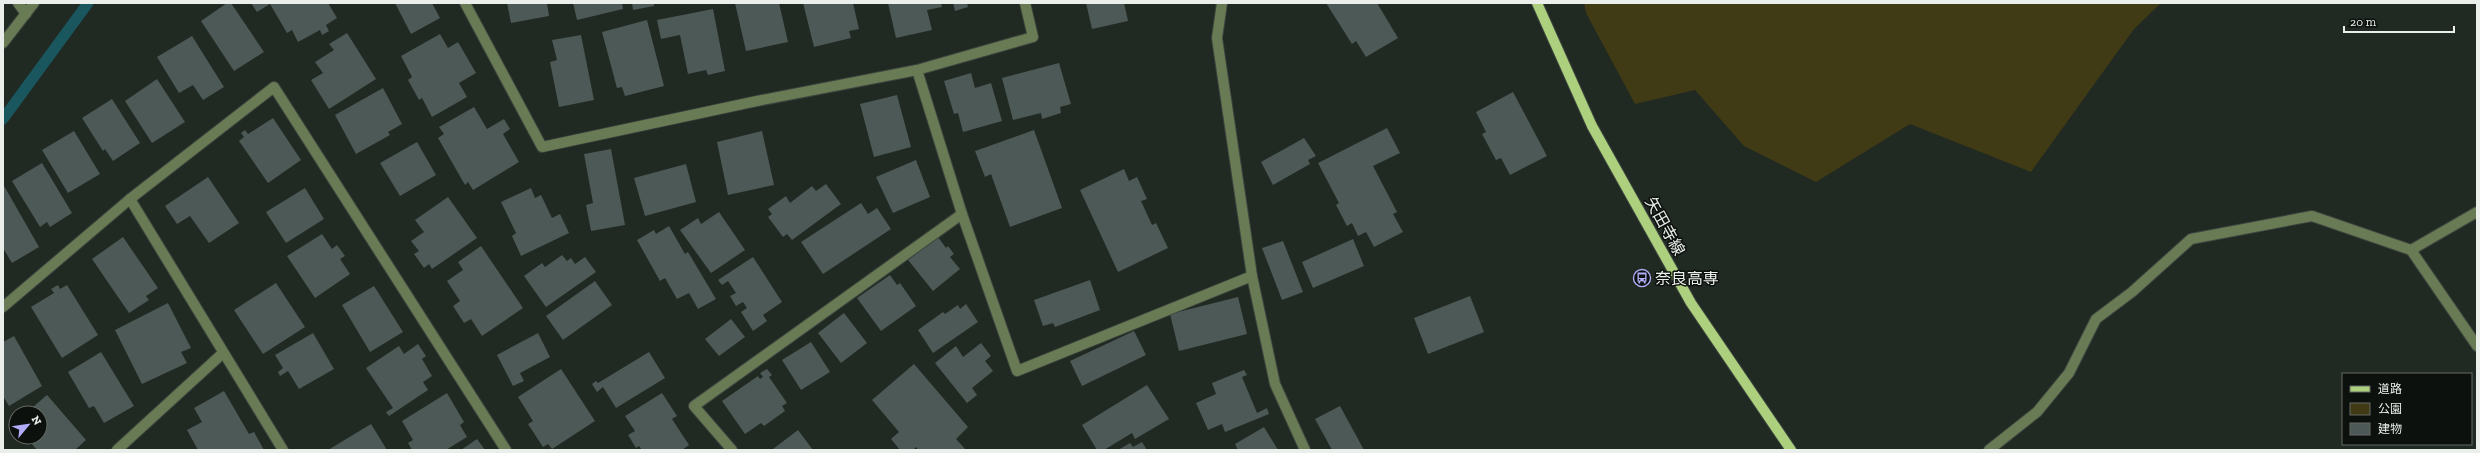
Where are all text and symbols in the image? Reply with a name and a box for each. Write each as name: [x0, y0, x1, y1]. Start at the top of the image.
scale bar: [2344, 8, 2454, 34]
text: 20 m: [2350, 15, 2377, 29]
street label: 矢田寺線: [1641, 193, 1689, 259]
bus stop icon: 奈良高専: [1632, 268, 1652, 288]
place label: 奈良高専: [1655, 269, 1719, 288]
legend: [2342, 373, 2472, 445]
text: 道路: [2378, 382, 2402, 396]
text: 公園: [2378, 402, 2402, 416]
north arrow: [8, 405, 48, 445]
text: N: [29, 414, 44, 428]
text: 建物: [2378, 422, 2402, 436]

